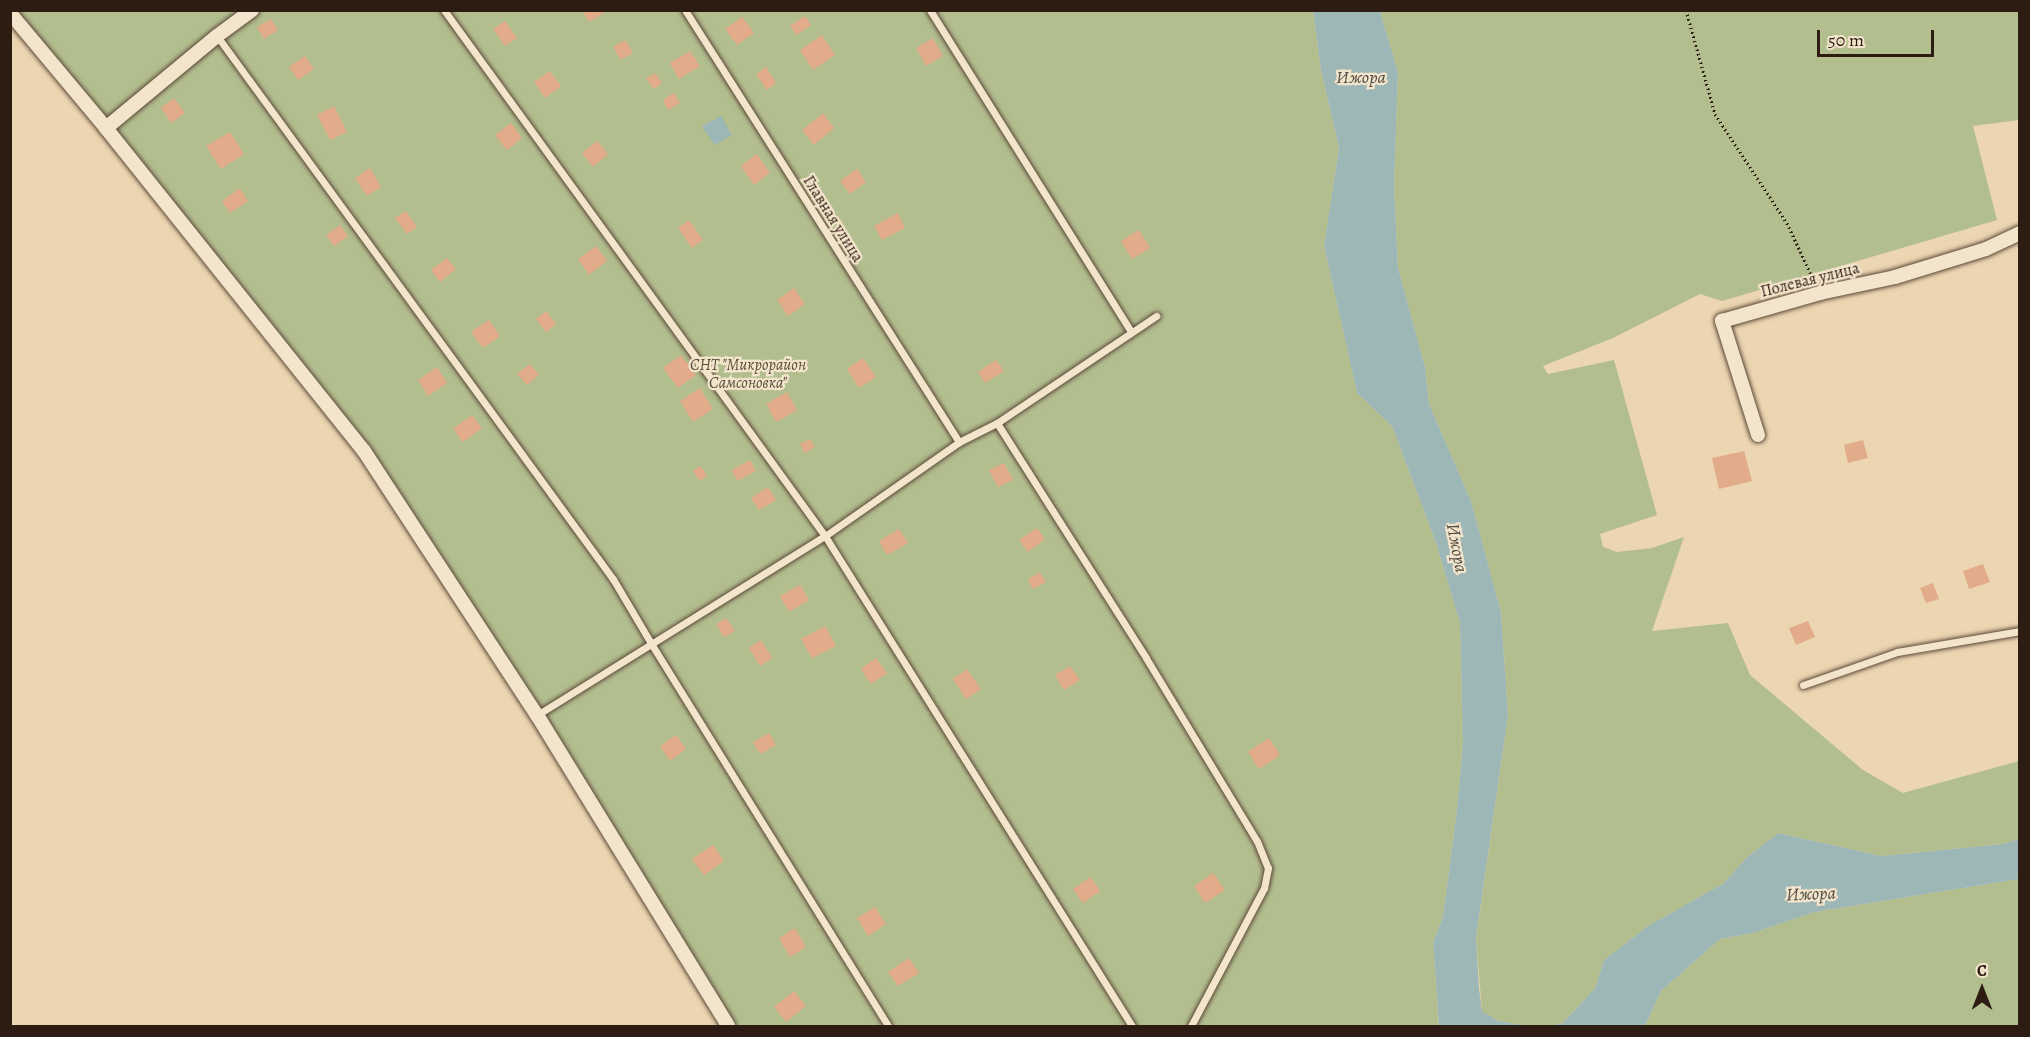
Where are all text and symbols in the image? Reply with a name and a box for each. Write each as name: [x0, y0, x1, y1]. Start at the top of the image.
scale bar: [1820, 18, 1937, 56]
text: 50 m: [1828, 28, 1864, 52]
water label: Ижора: [1336, 66, 1386, 88]
street label: Главная улица: [799, 172, 867, 266]
street label: Полевая улица: [1759, 258, 1861, 302]
park label: СНТ "Микрорайон Самсоновка": [690, 355, 806, 393]
water label: Ижора: [1442, 521, 1472, 575]
water label: Ижора: [1786, 882, 1836, 906]
north arrow: [1952, 959, 2012, 1019]
text: С: [1977, 960, 1987, 982]

